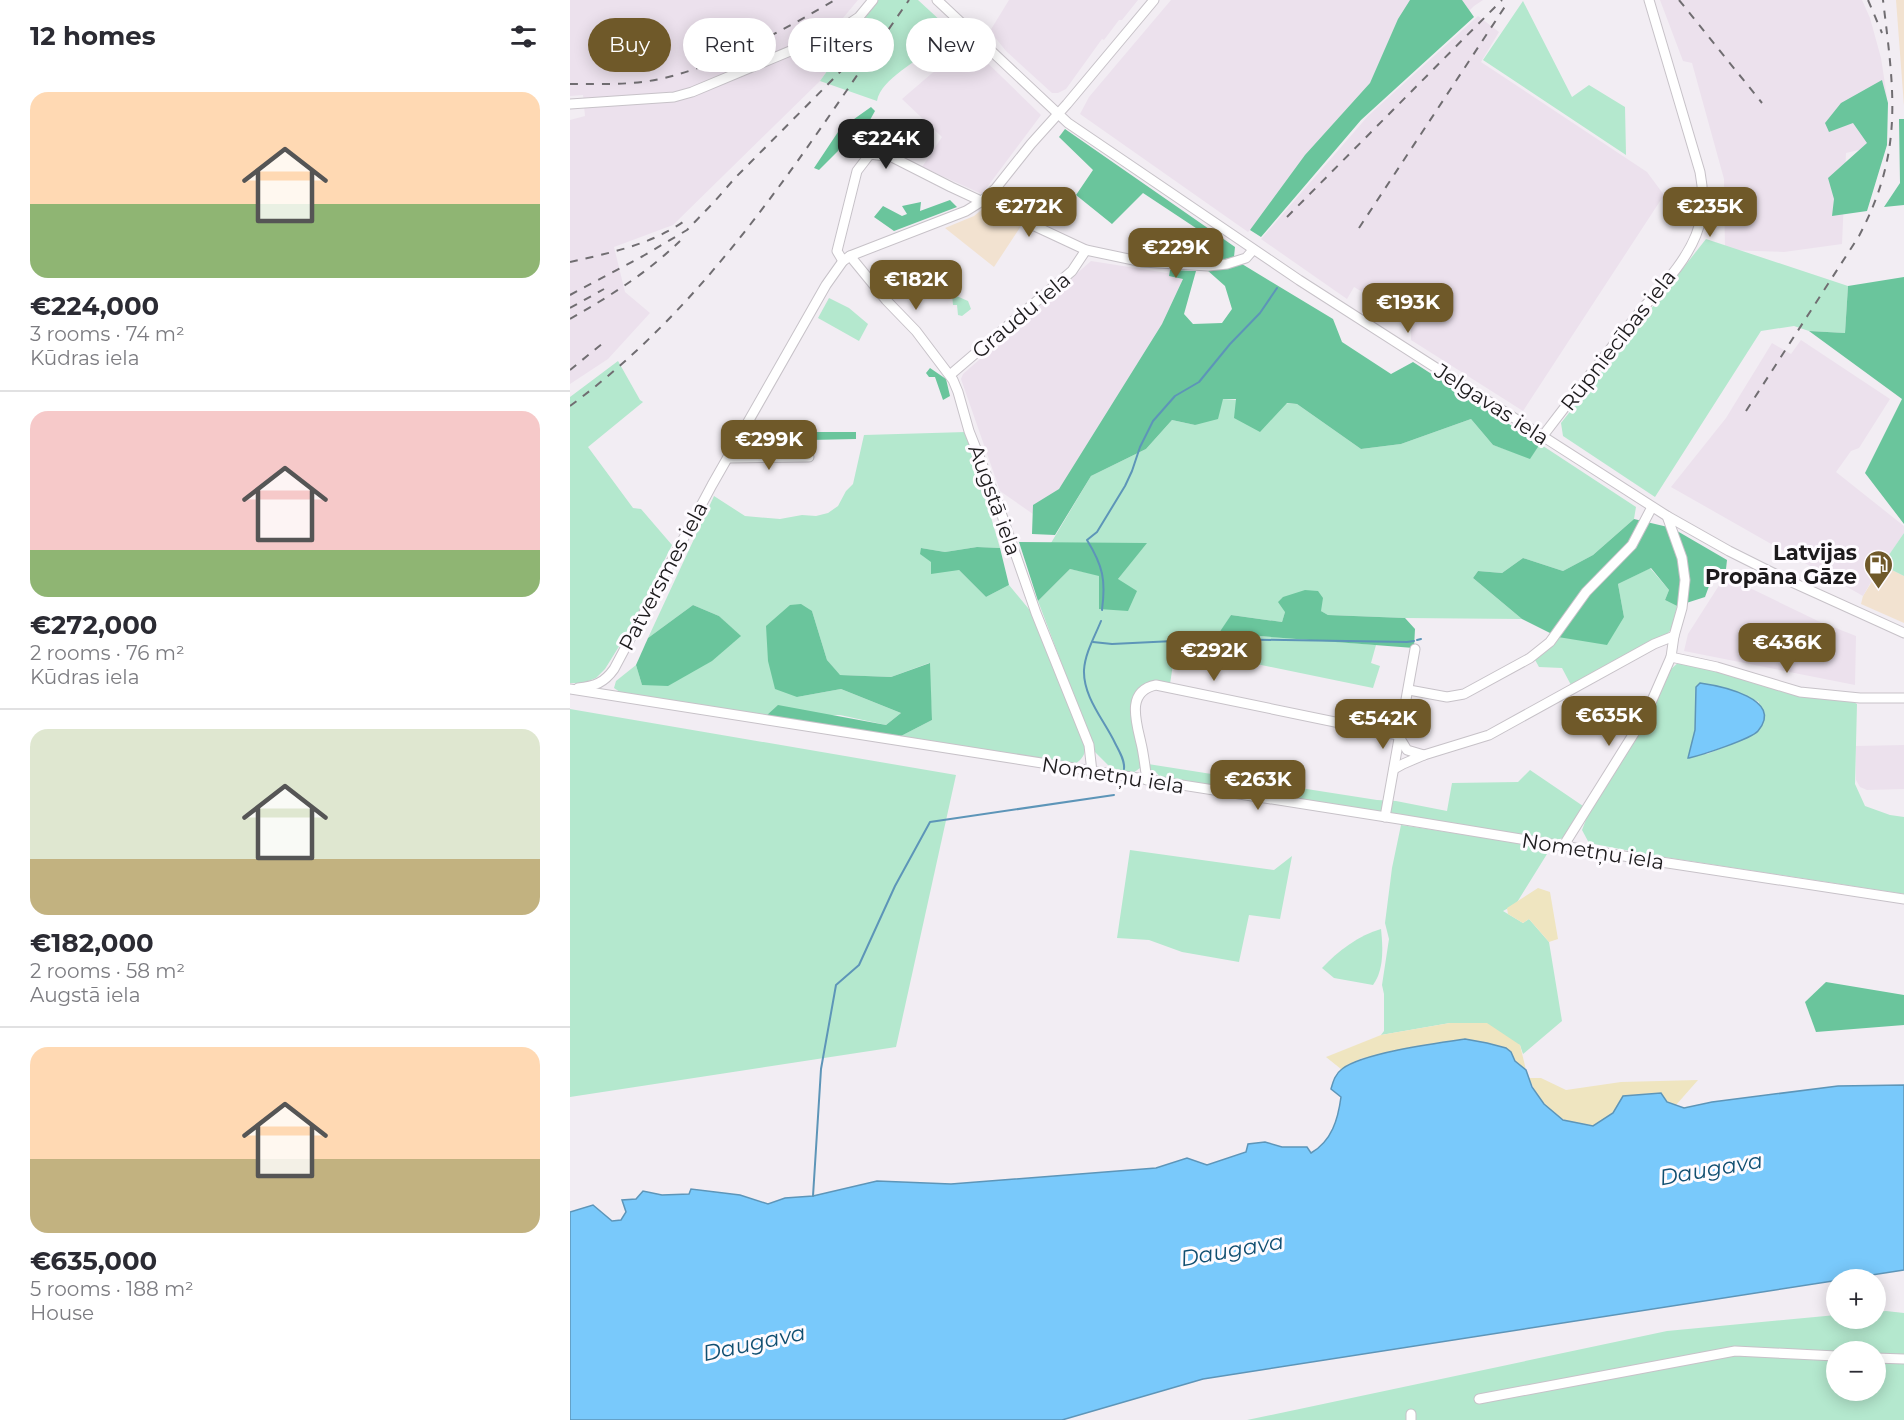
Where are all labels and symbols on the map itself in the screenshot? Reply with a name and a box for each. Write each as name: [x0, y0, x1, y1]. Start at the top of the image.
pin: €224K: [844, 119, 928, 170]
pin: €272K: [987, 187, 1071, 238]
pin: €235K: [1668, 187, 1752, 238]
pin: €229K: [1134, 228, 1218, 279]
pin: €182K: [874, 260, 958, 311]
street label: Rūpniecības iela: [1555, 265, 1681, 415]
street label: Graudu iela: [967, 267, 1075, 363]
pin: €193K: [1366, 283, 1450, 334]
street label: Jelgavas iela: [1429, 357, 1554, 450]
pin: €299K: [727, 420, 811, 471]
street label: Augstā iela: [963, 441, 1027, 559]
street label: Patversmes iela: [613, 497, 713, 655]
place label: Latvijas Propāna Gāze: [1705, 540, 1857, 589]
fuel station icon: Latvijas Propāna Gāze: [1862, 548, 1894, 590]
pin: €436K: [1745, 623, 1829, 674]
pin: €292K: [1172, 631, 1256, 682]
pin: €635K: [1567, 696, 1651, 747]
pin: €542K: [1341, 699, 1425, 750]
street label: Nometņu iela: [1040, 751, 1186, 800]
pin: €263K: [1216, 760, 1300, 811]
street label: Nometņu iela: [1520, 827, 1666, 876]
water label: Daugava: [1657, 1147, 1765, 1191]
water label: Daugava: [1178, 1228, 1286, 1272]
water label: Daugava: [700, 1319, 808, 1367]

